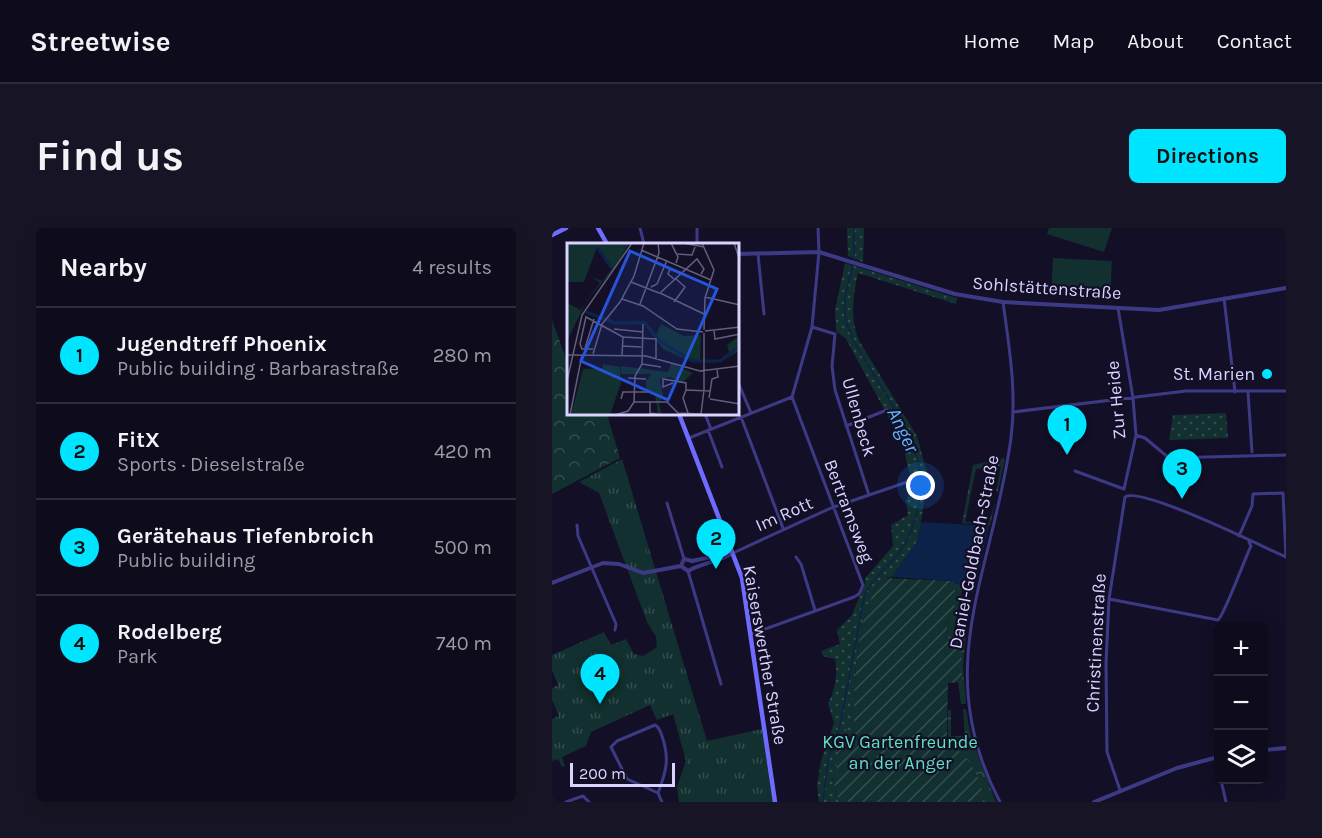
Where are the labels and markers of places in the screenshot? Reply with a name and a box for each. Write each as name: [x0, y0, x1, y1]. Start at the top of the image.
place label: St. Marien: [1173, 363, 1255, 385]
marker: St. Marien: [1260, 367, 1274, 381]
pin: 1: [1048, 406, 1086, 455]
pin: 3: [1162, 450, 1202, 499]
pin: 2: [696, 520, 736, 569]
pin: 4: [580, 654, 620, 704]

